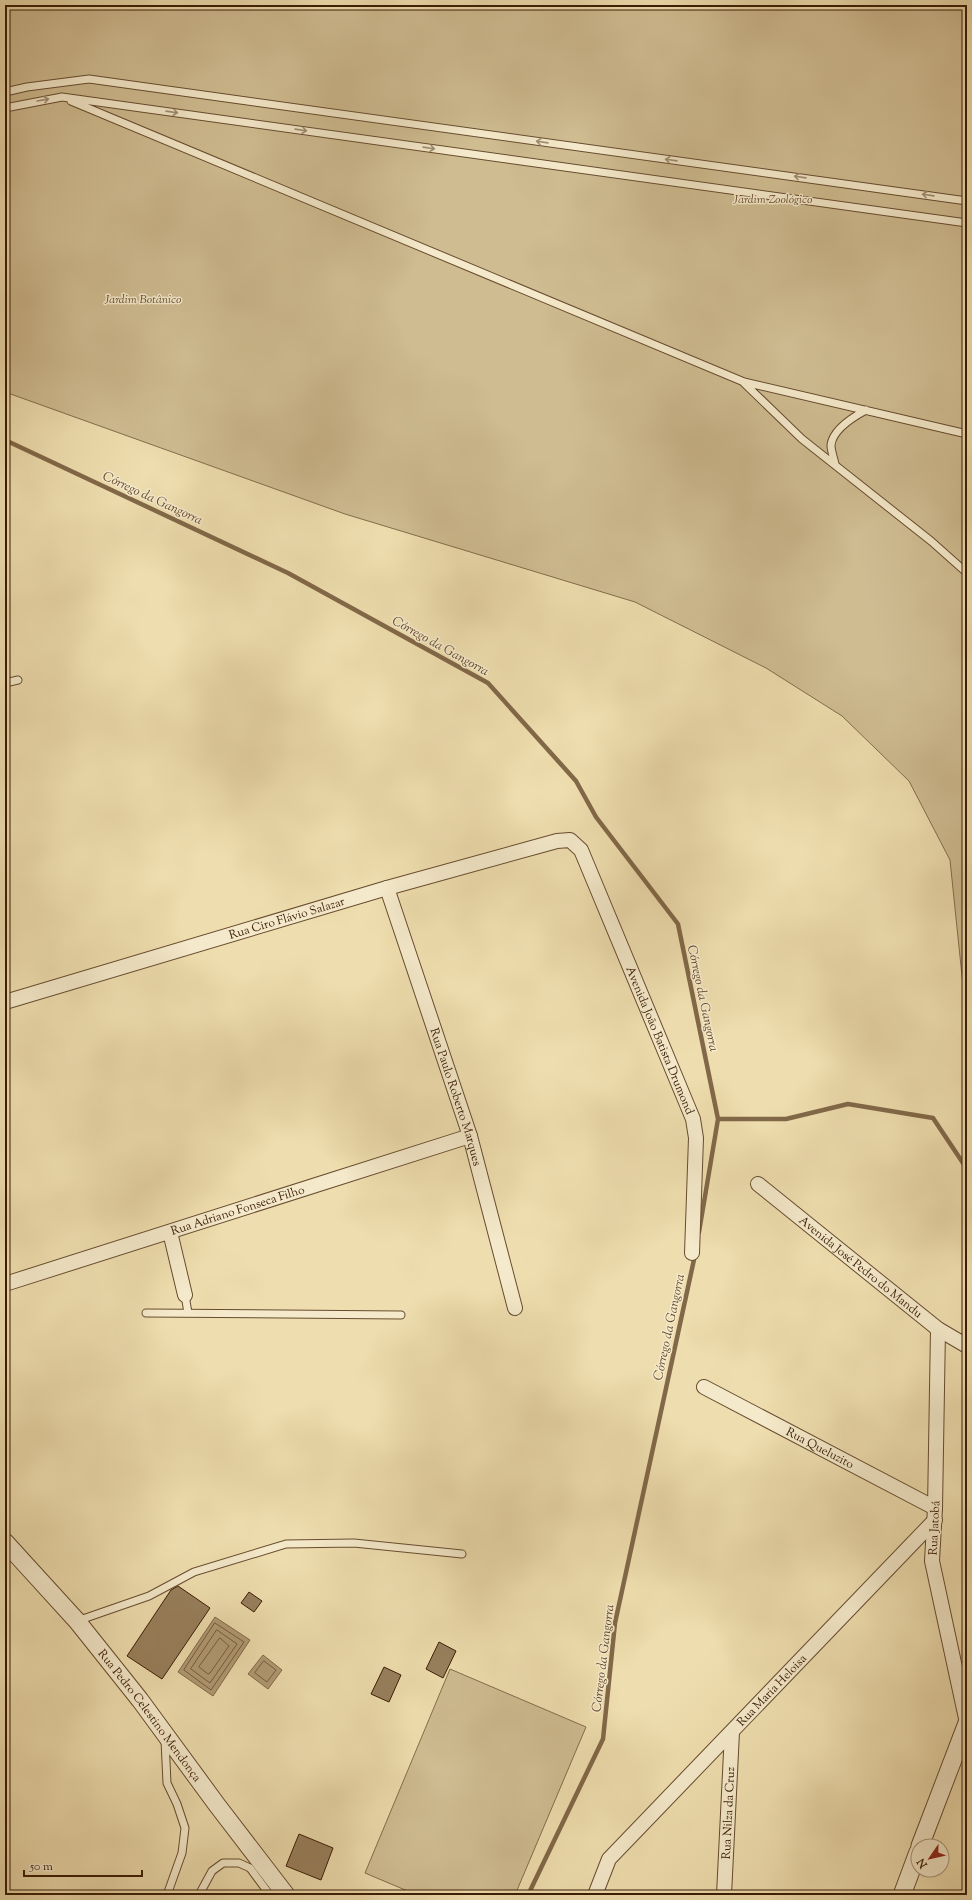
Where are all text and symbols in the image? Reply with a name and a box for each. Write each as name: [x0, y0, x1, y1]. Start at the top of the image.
one-way arrow: [36, 96, 49, 104]
one-way arrow: [165, 108, 178, 116]
one-way arrow: [294, 126, 307, 134]
one-way arrow: [536, 138, 549, 146]
one-way arrow: [422, 144, 435, 152]
one-way arrow: [665, 156, 678, 163]
one-way arrow: [794, 173, 807, 181]
park label: Jardim Zoológico: [733, 191, 812, 209]
one-way arrow: [922, 191, 935, 199]
park label: Jardim Botânico: [104, 291, 181, 309]
water label: Córrego da Gangorra: [99, 468, 205, 530]
water label: Córrego da Gangorra: [388, 613, 492, 681]
street label: Rua Ciro Flávio Salazar: [227, 893, 348, 945]
water label: Córrego da Gangorra: [682, 944, 722, 1054]
street label: Avenida João Batista Drumond: [620, 964, 698, 1118]
street label: Rua Paulo Roberto Marques: [424, 1026, 486, 1168]
street label: Rua Adriano Fonseca Filho: [169, 1181, 307, 1241]
street label: Avenida José Pedro do Mandu: [795, 1212, 926, 1323]
water label: Córrego da Gangorra: [650, 1272, 690, 1382]
street label: Rua Queluzito: [782, 1423, 857, 1474]
street label: Rua Jatobá: [925, 1500, 945, 1556]
water label: Córrego da Gangorra: [588, 1603, 620, 1713]
street label: Rua Pedro Celestino Mendonça: [93, 1646, 205, 1786]
street label: Rua Maria Heloisa: [733, 1650, 812, 1731]
street label: Rua Nilza da Cruz: [718, 1766, 740, 1860]
north arrow: [910, 1838, 950, 1878]
scale bar: [24, 1852, 142, 1878]
text: N: [913, 1855, 932, 1872]
text: 50 m: [29, 1858, 53, 1876]

